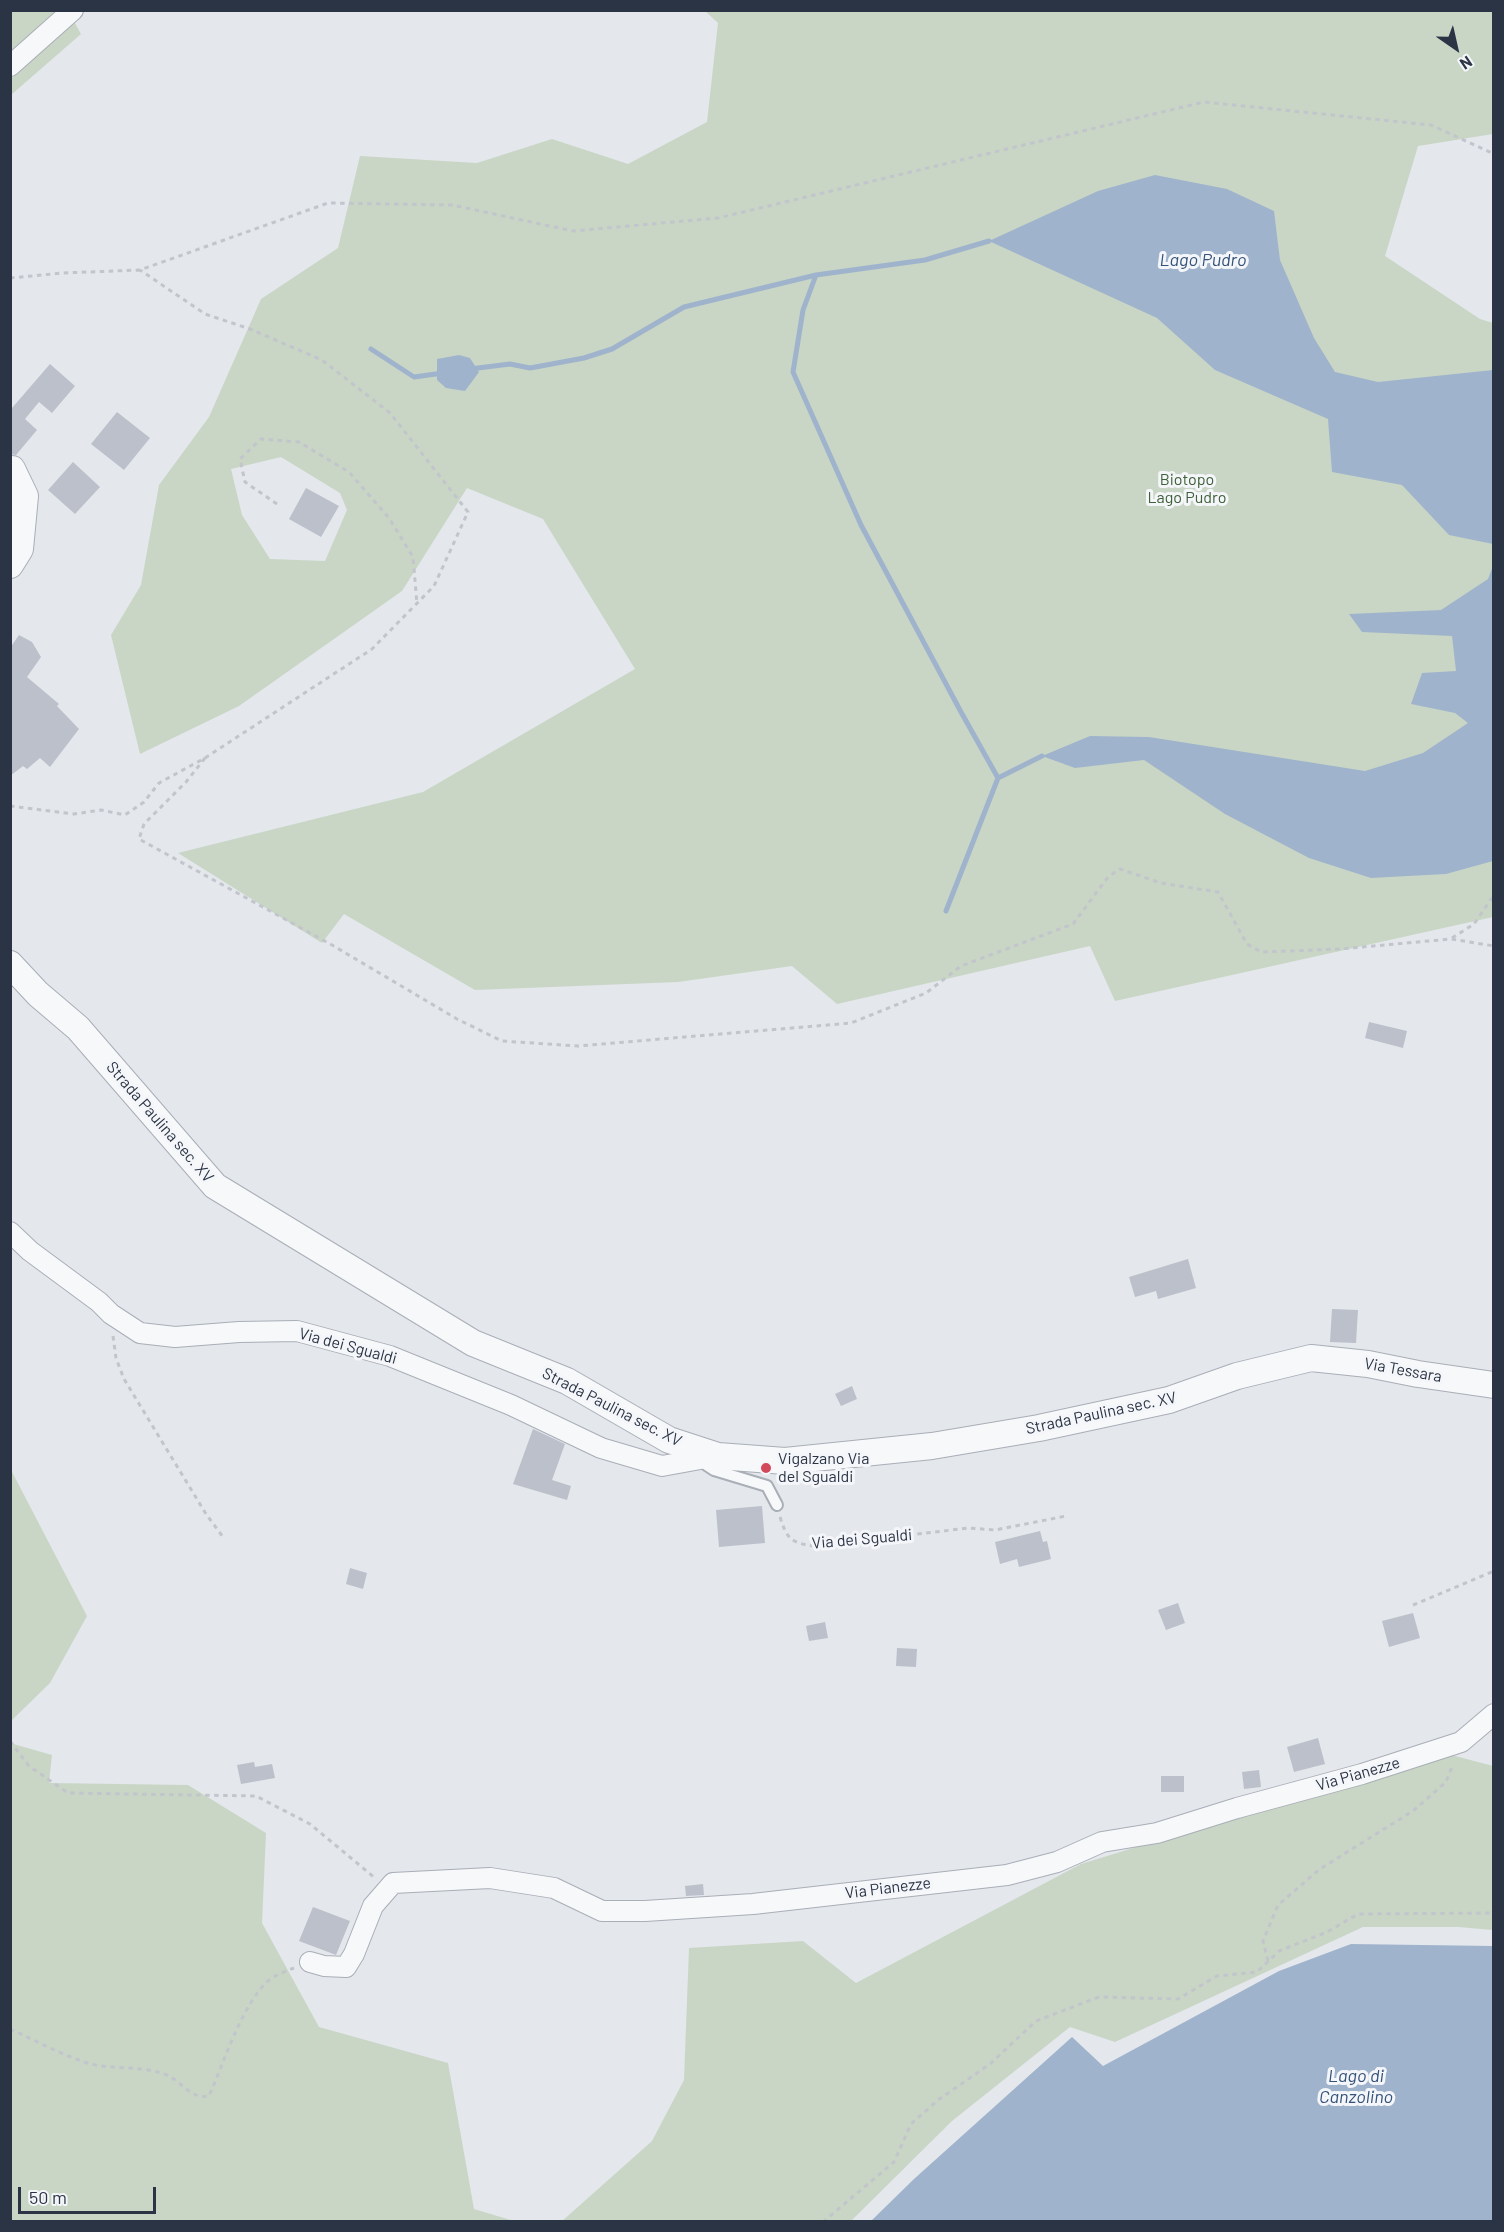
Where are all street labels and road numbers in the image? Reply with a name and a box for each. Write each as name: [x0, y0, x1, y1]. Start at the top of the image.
street label: Strada Paulina sec. XV: [102, 1058, 218, 1186]
street label: Via dei Sgualdi: [297, 1324, 399, 1368]
street label: Via Tessara: [1363, 1354, 1443, 1386]
street label: Strada Paulina sec. XV: [539, 1364, 685, 1450]
street label: Strada Paulina sec. XV: [1024, 1388, 1178, 1438]
street label: Via dei Sgualdi: [811, 1525, 913, 1553]
street label: Via Pianezze: [1314, 1753, 1402, 1795]
street label: Via Pianezze: [844, 1873, 932, 1903]

